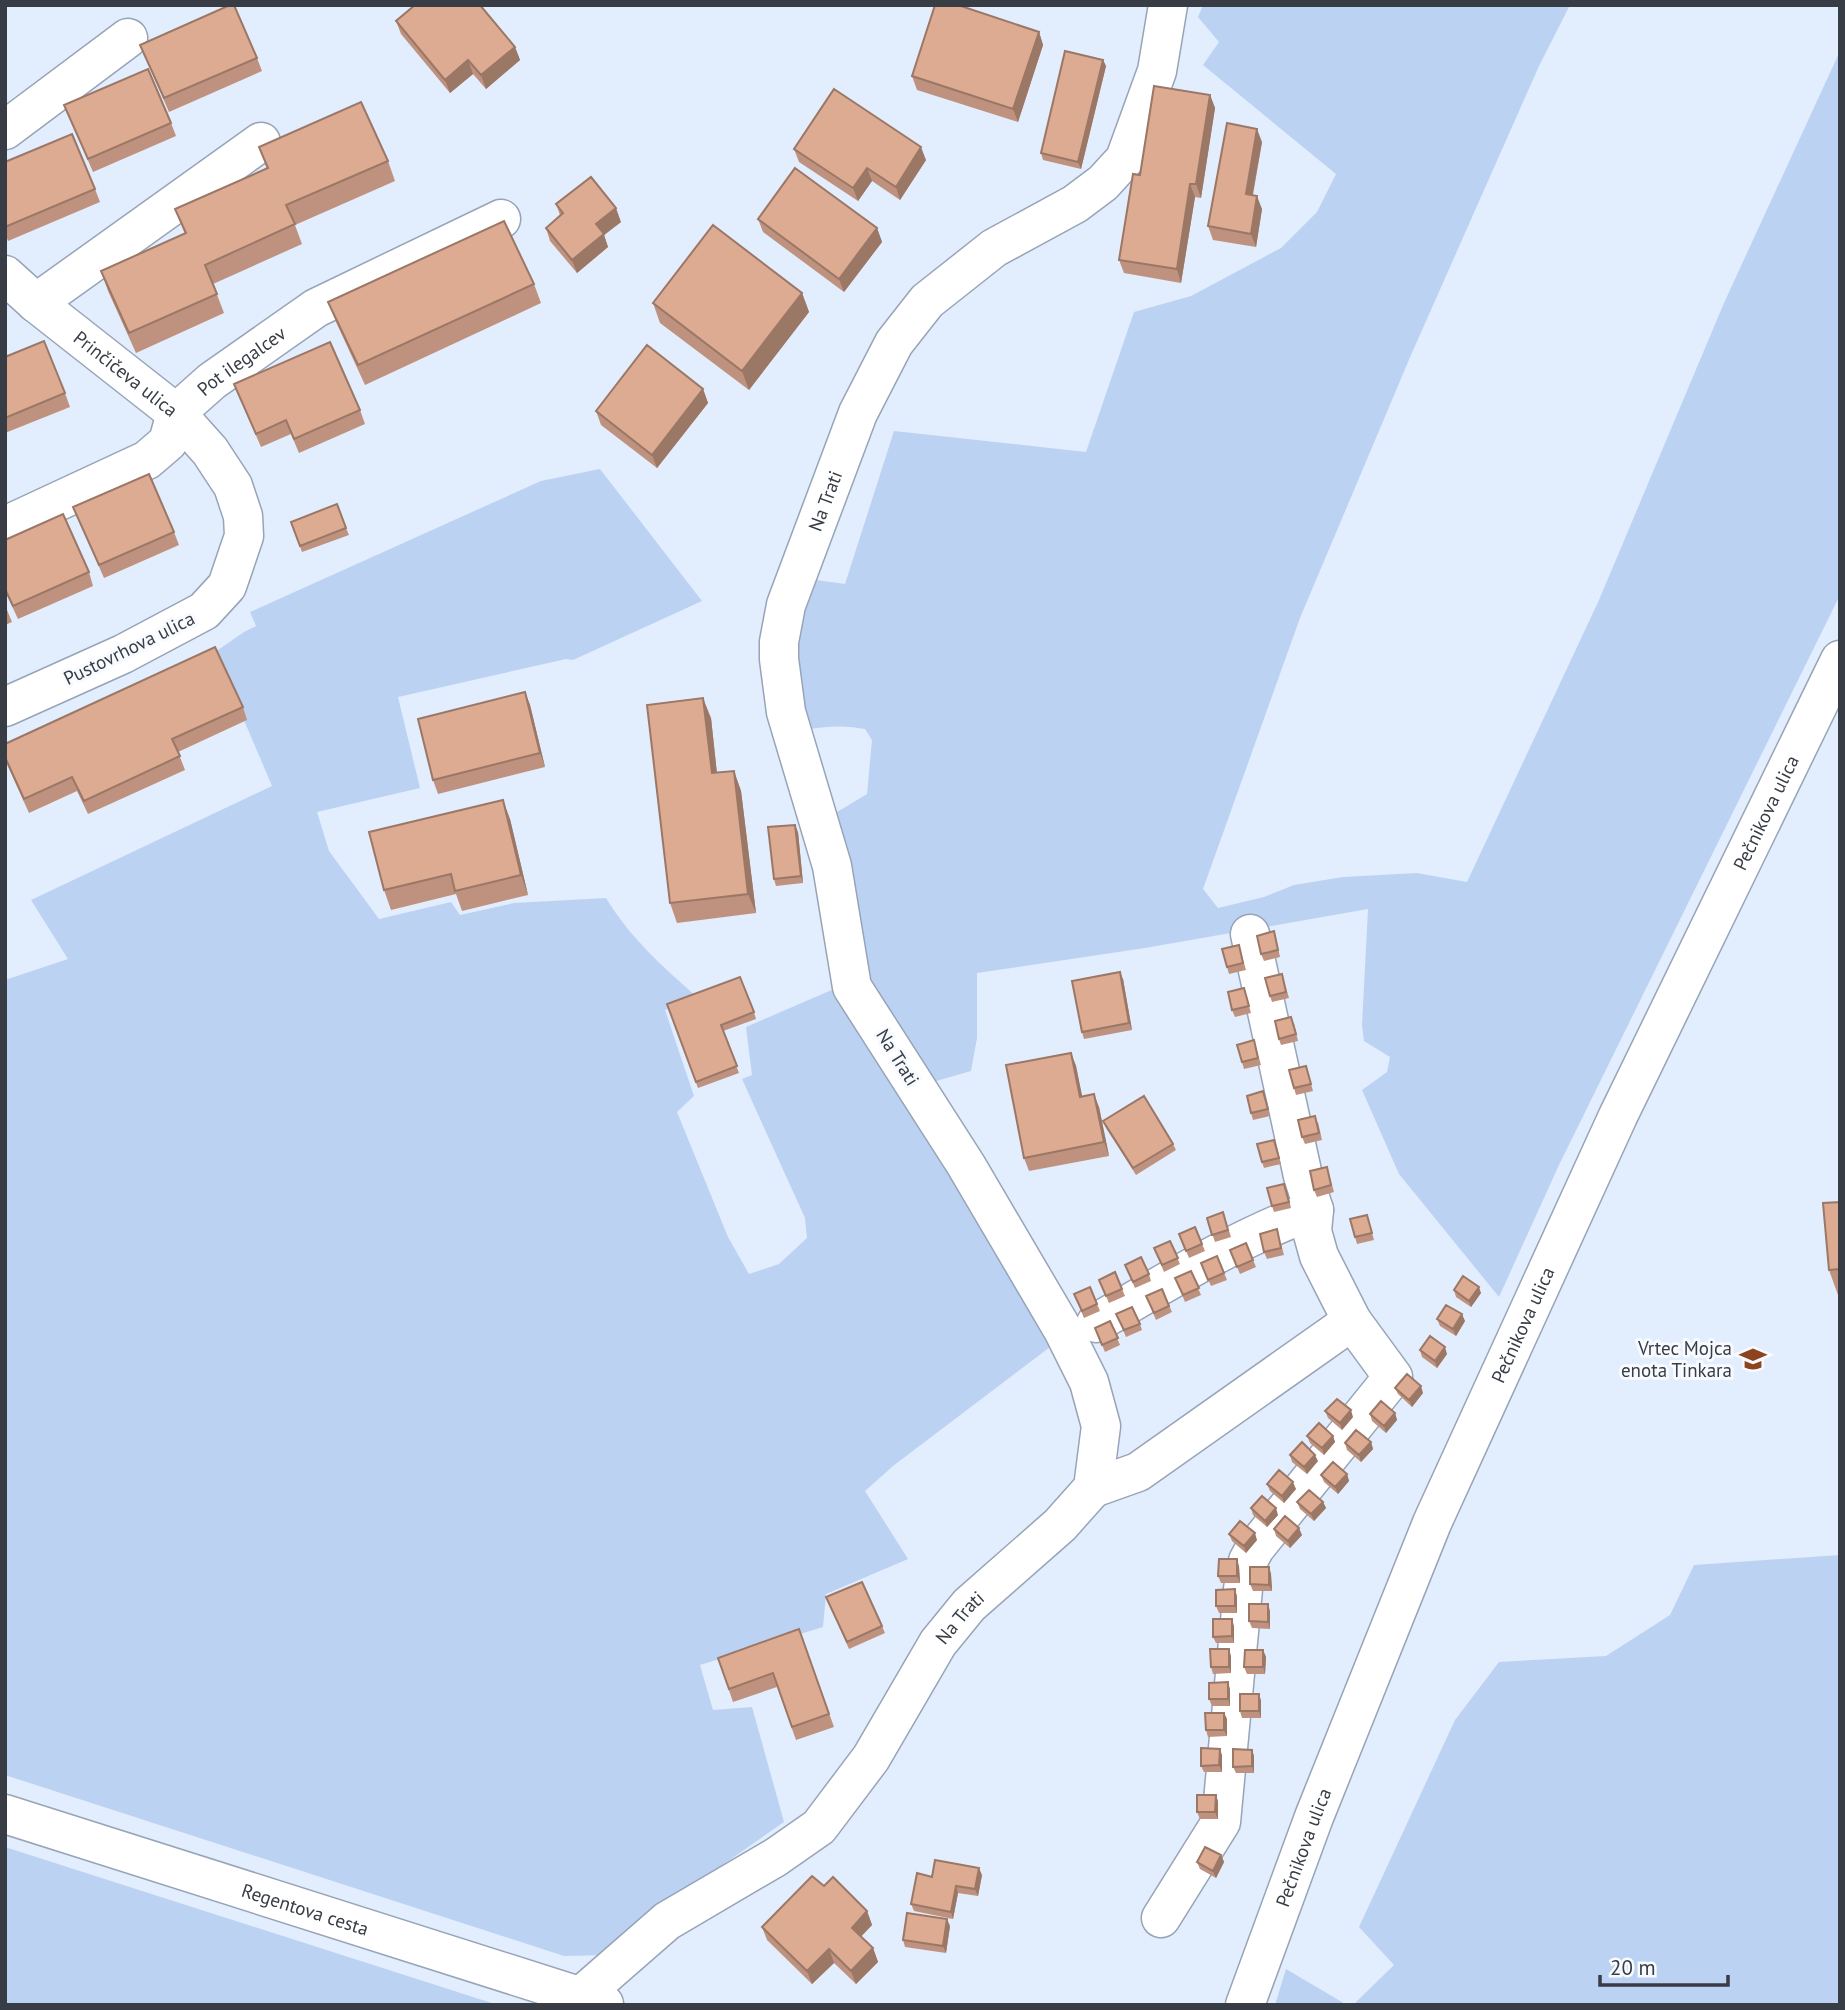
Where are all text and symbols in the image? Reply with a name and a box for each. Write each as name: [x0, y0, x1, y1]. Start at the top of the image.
street label: Pot ilegalcev: [192, 321, 290, 401]
street label: Prinčičeva ulica: [69, 325, 183, 422]
street label: Na Trati: [803, 467, 847, 534]
street label: Pustovrhova ulica: [60, 606, 198, 690]
street label: Pečnikova ulica: [1728, 751, 1804, 874]
street label: Na Trati: [871, 1024, 925, 1090]
street label: Pečnikova ulica: [1486, 1263, 1559, 1387]
place label: Vrtec Mojca enota Tinkara: [1621, 1336, 1732, 1382]
school or university icon: Vrtec Mojca enota Tinkara: [1738, 1344, 1768, 1374]
street label: Na Trati: [930, 1585, 989, 1649]
street label: Pečnikova ulica: [1270, 1785, 1336, 1910]
street label: Regentova cesta: [239, 1878, 372, 1941]
scale bar: [1600, 1944, 1728, 1988]
text: 20 m: [1610, 1954, 1656, 1981]

